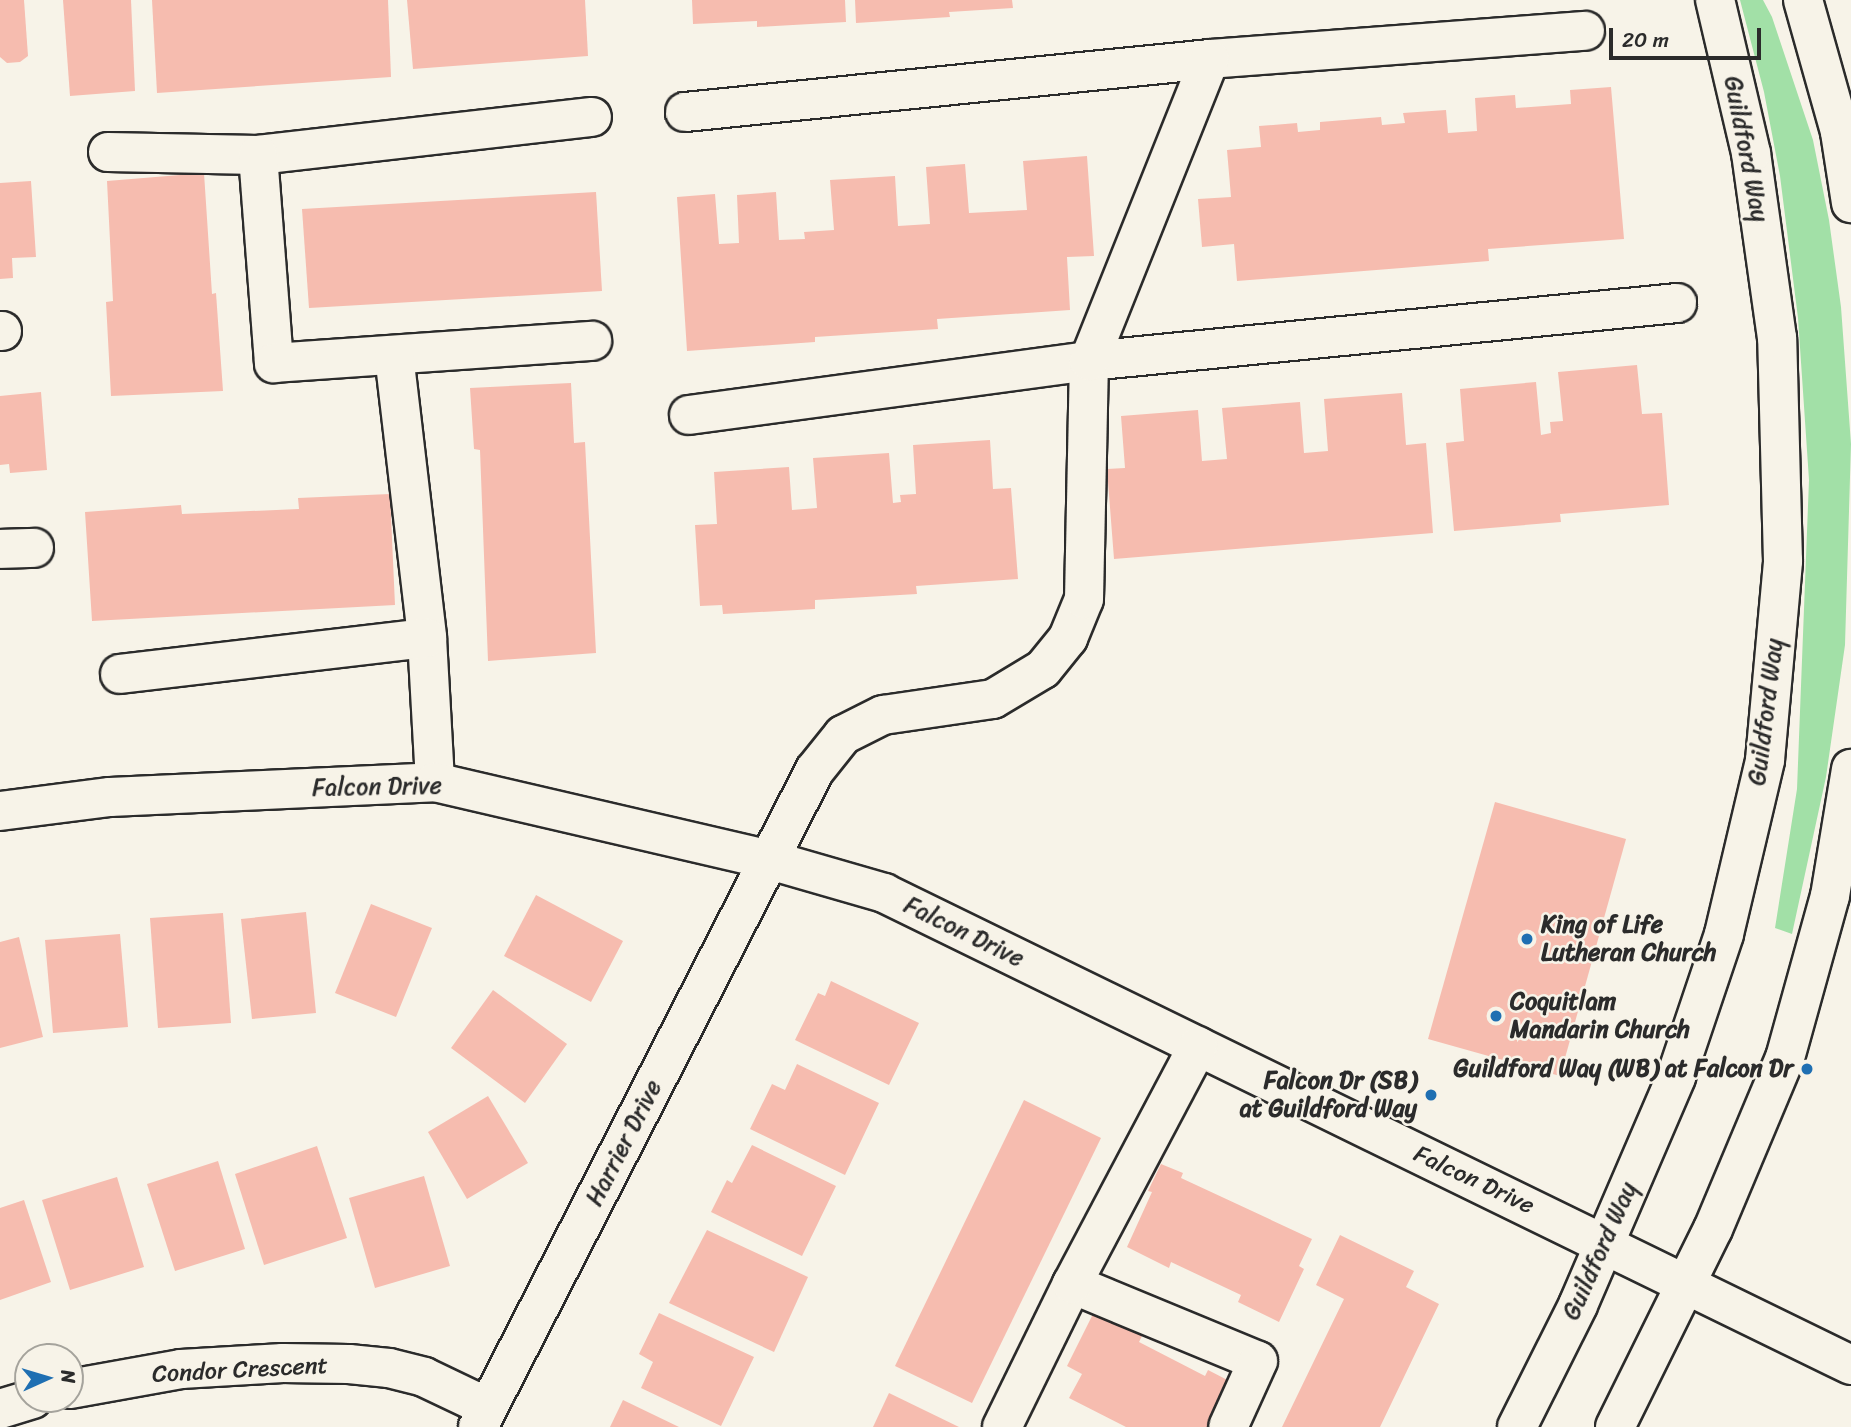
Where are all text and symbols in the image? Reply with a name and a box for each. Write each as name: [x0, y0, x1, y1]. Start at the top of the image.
scale bar: [1613, 14, 1765, 58]
text: 20 m: [1622, 21, 1669, 59]
street label: Guildford Way: [1718, 74, 1774, 224]
street label: Guildford Way: [1743, 637, 1789, 787]
street label: Falcon Drive: [312, 771, 442, 803]
street label: Falcon Drive: [899, 891, 1029, 973]
place label: King of Life Lutheran Church: [1541, 911, 1716, 967]
marker: King of Life Lutheran Church: [1519, 931, 1535, 947]
place label: Coquitlam Mandarin Church: [1510, 988, 1690, 1044]
marker: Coquitlam Mandarin Church: [1488, 1008, 1504, 1024]
place label: Guildford Way (WB) at Falcon Dr: [1453, 1055, 1793, 1083]
marker: Guildford Way (WB) at Falcon Dr: [1799, 1061, 1815, 1077]
place label: Falcon Dr (SB) at Guildford Way: [1240, 1067, 1417, 1123]
street label: Harrier Drive: [580, 1075, 668, 1211]
marker: Falcon Dr (SB) at Guildford Way: [1423, 1087, 1439, 1103]
street label: Falcon Drive: [1409, 1140, 1539, 1220]
street label: Guildford Way: [1557, 1178, 1643, 1324]
north arrow: [14, 1343, 84, 1413]
street label: Condor Crescent: [151, 1351, 329, 1389]
text: N: [52, 1369, 85, 1384]

